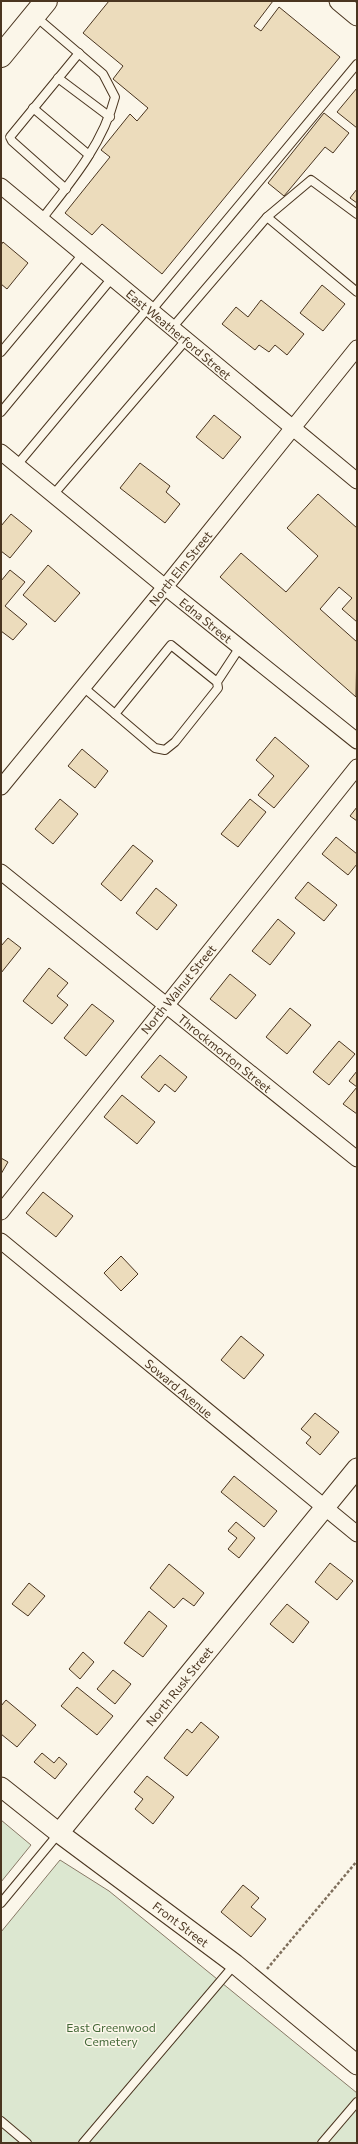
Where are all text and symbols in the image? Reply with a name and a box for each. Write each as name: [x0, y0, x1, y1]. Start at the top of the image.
street label: East Weatherford Street: [124, 286, 234, 382]
street label: North Elm Street: [146, 528, 214, 608]
street label: Edna Street: [177, 595, 235, 645]
street label: North Walnut Street: [138, 942, 218, 1036]
street label: Throckmorton Street: [175, 1011, 275, 1095]
street label: Soward Avenue: [142, 1356, 216, 1420]
street label: North Rusk Street: [143, 1643, 215, 1728]
street label: Front Street: [150, 1898, 212, 1950]
park label: East Greenwood Cemetery: [66, 2020, 156, 2048]

